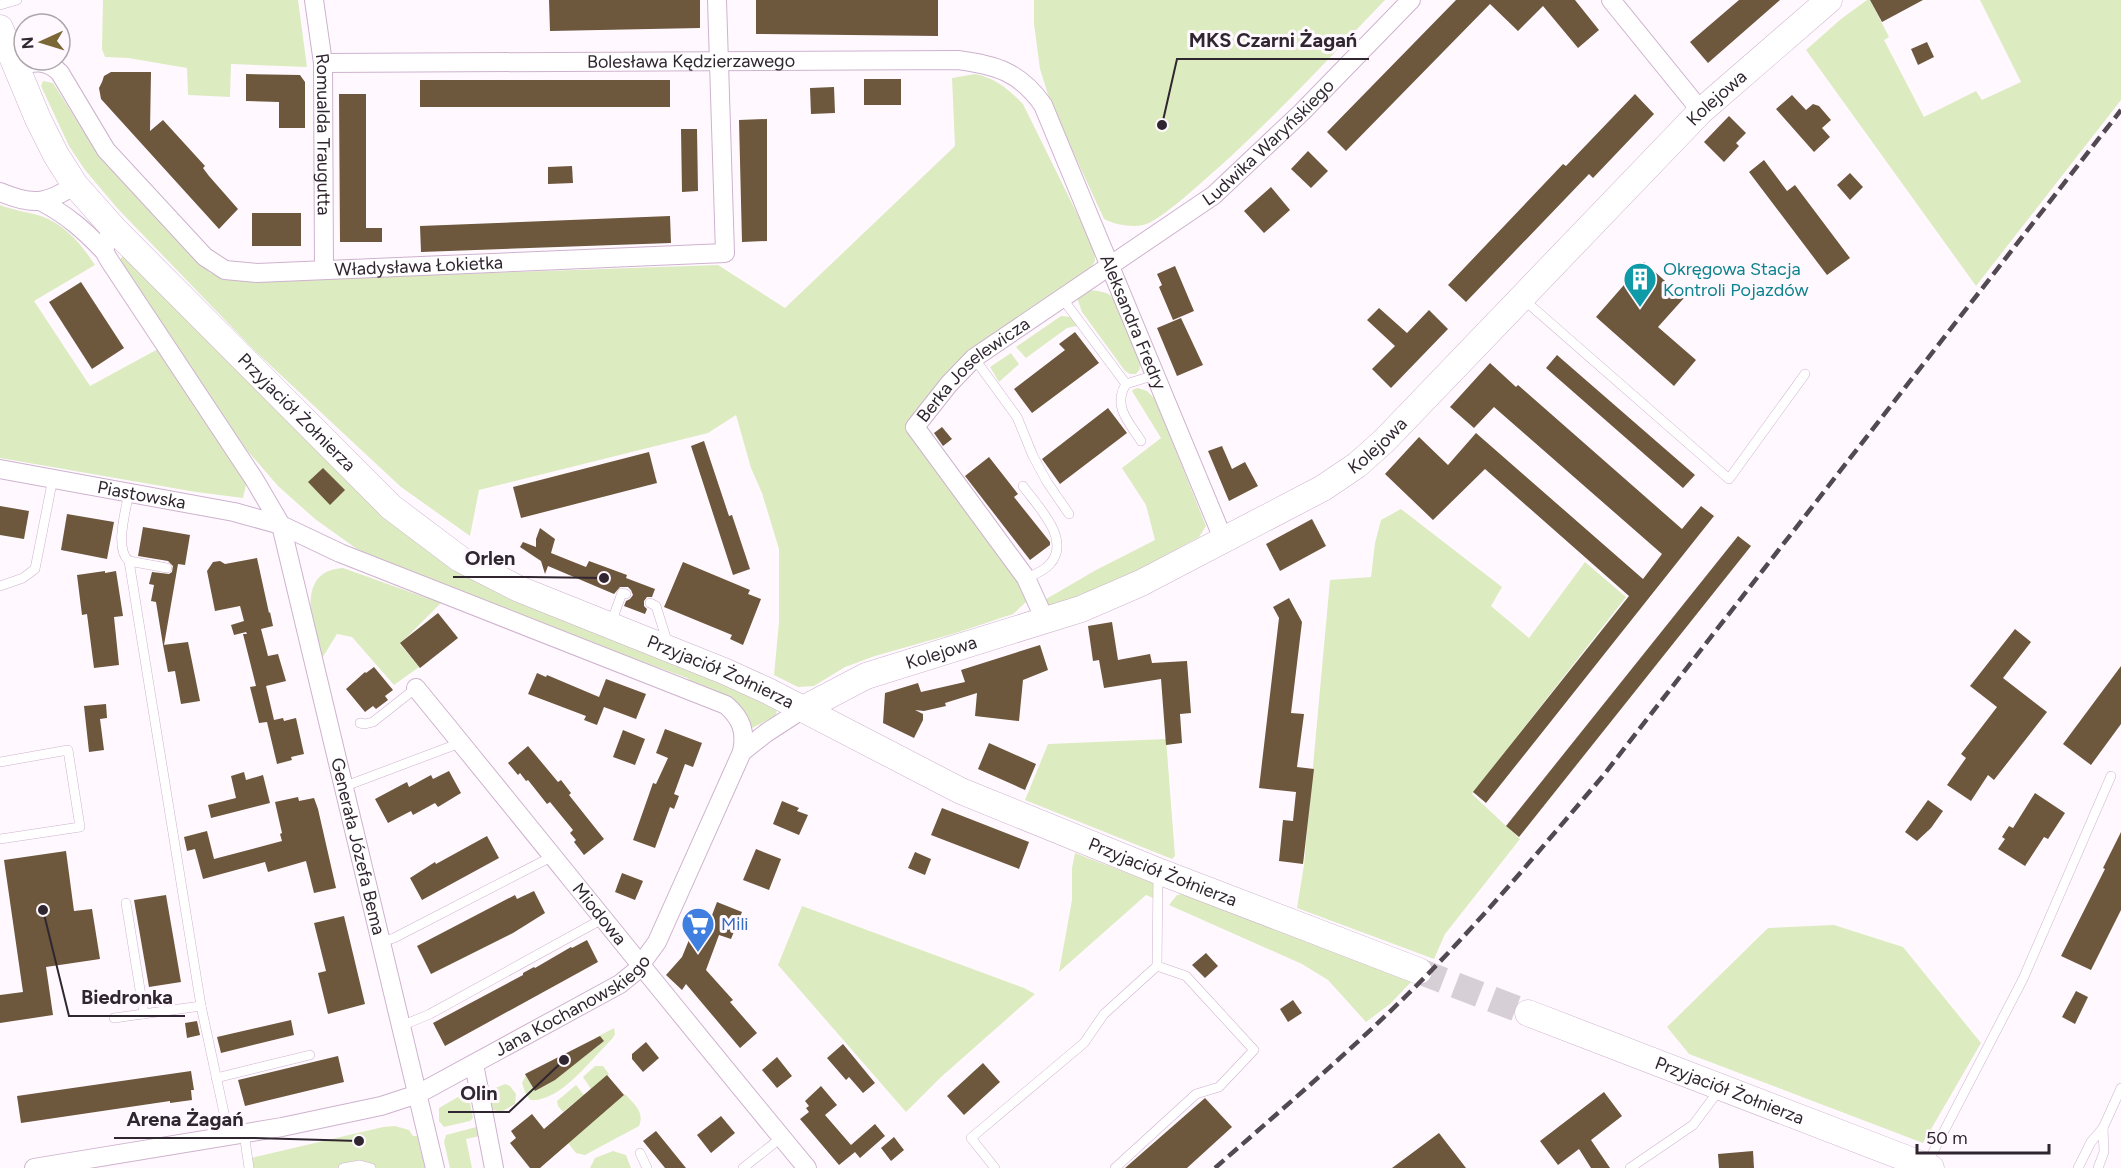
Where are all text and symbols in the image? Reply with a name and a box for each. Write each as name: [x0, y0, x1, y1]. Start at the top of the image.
north arrow: [12, 12, 72, 72]
callout: MKS Czarni Żagań: [1177, 21, 1369, 59]
text: MKS Czarni Żagań: [1189, 28, 1357, 52]
text: N: [18, 36, 37, 50]
street label: Bolesława Kędzierzawego: [587, 50, 795, 73]
street label: Romualda Traugutta: [311, 52, 335, 216]
street label: Kolejowa: [1682, 65, 1751, 130]
street label: Ludwika Waryńskiego: [1198, 75, 1339, 211]
street label: Władysława Łokietka: [334, 251, 503, 281]
street label: Aleksandra Fredry: [1095, 251, 1171, 394]
place label: Okręgowa Stacja Kontroli Pojazdów: [1663, 258, 1809, 301]
building icon: Okręgowa Stacja Kontroli Pojazdów: [1622, 261, 1658, 308]
street label: Berka Joselewicza: [912, 312, 1034, 427]
street label: Przyjaciół Żołnierza: [233, 349, 360, 476]
street label: Kolejowa: [1344, 413, 1412, 479]
street label: Piastowska: [96, 476, 188, 514]
callout: Orlen: [453, 539, 528, 577]
text: Orlen: [465, 546, 515, 570]
street label: Przyjaciół Żołnierza: [644, 630, 798, 713]
street label: Kolejowa: [903, 631, 980, 674]
street label: Generała Józefa Bema: [326, 756, 390, 937]
street label: Przyjaciół Żołnierza: [1085, 833, 1240, 911]
street label: Miodowa: [568, 878, 631, 949]
supermarket icon: Mili: [680, 906, 716, 953]
place label: Mili: [721, 913, 749, 935]
street label: Jana Kochanowskiego: [491, 950, 655, 1061]
callout: Biedronka: [69, 978, 185, 1016]
text: Biedronka: [81, 985, 173, 1009]
street label: Przyjaciół Żołnierza: [1652, 1052, 1807, 1129]
callout: Olin: [448, 1074, 509, 1112]
text: Olin: [460, 1081, 498, 1105]
callout: Arena Żagań: [114, 1100, 255, 1138]
text: Arena Żagań: [126, 1107, 244, 1131]
scale bar: [1917, 1117, 2049, 1155]
text: 50 m: [1926, 1127, 1968, 1149]

